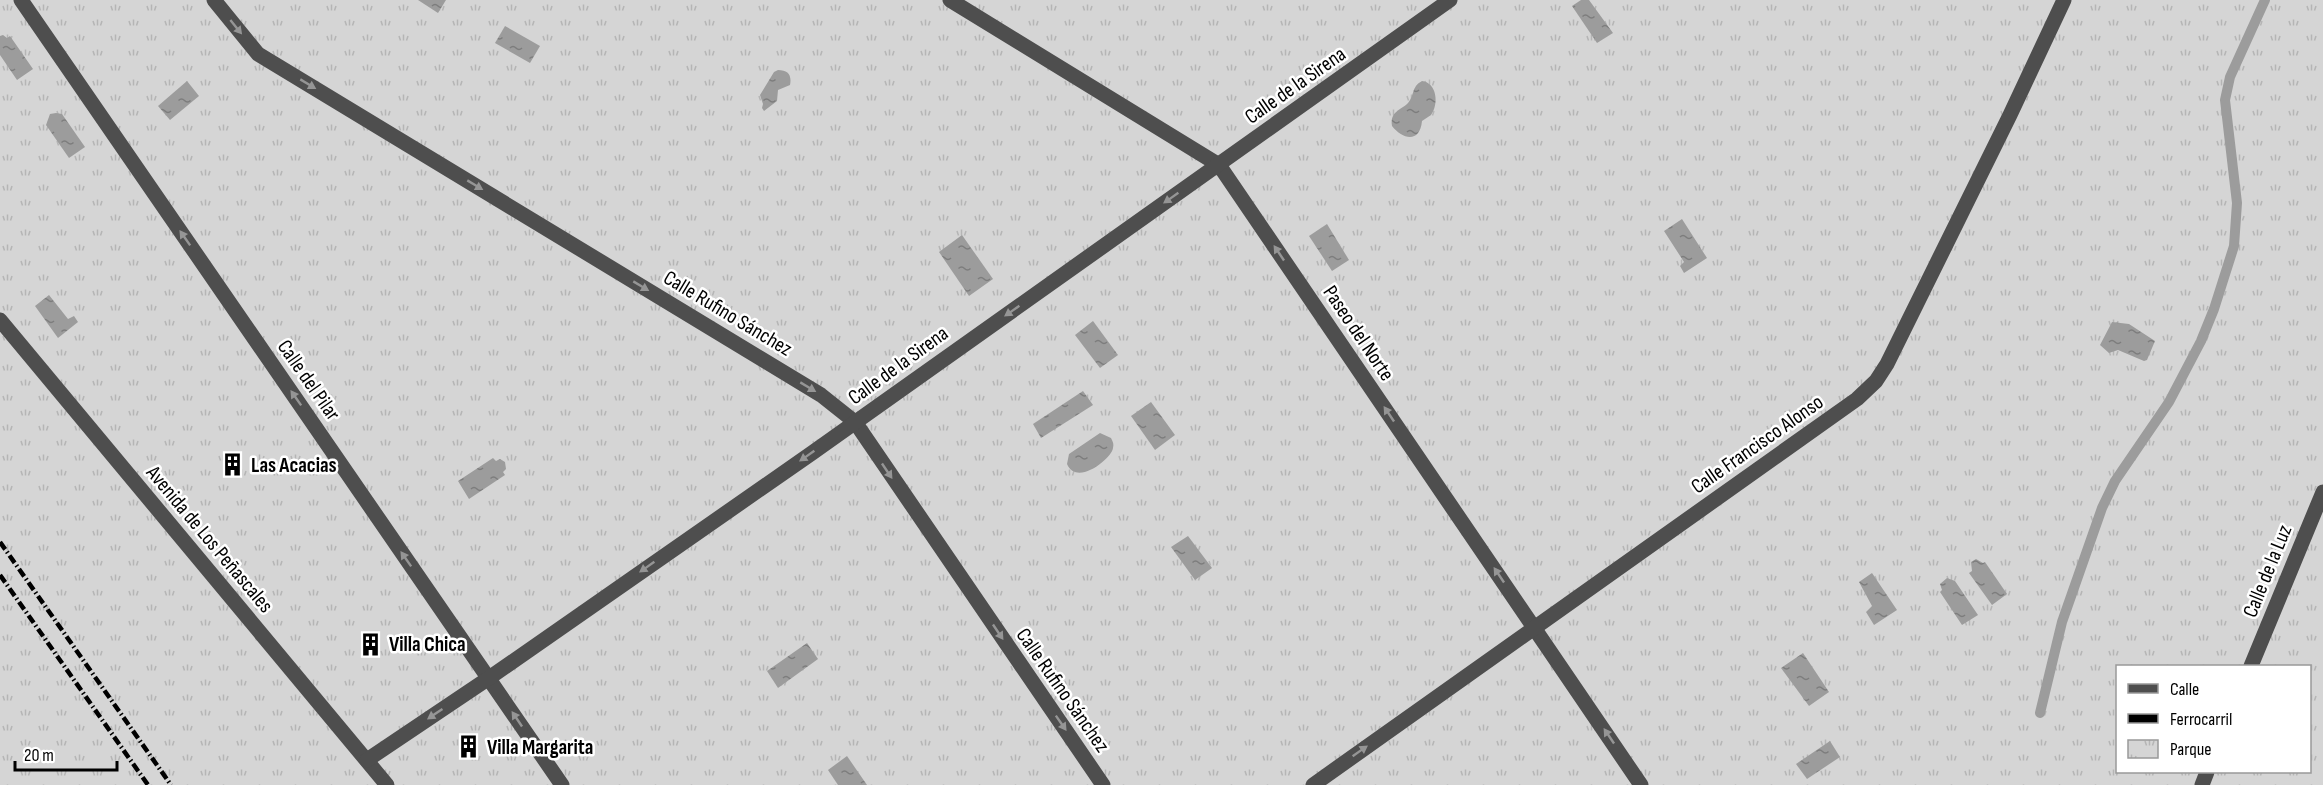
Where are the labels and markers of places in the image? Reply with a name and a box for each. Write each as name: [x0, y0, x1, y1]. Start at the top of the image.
building icon: Las Acacias: [220, 452, 246, 478]
place label: Las Acacias: [251, 453, 337, 478]
building icon: Villa Chica: [358, 631, 384, 657]
place label: Villa Chica: [389, 632, 466, 657]
building icon: Villa Margarita: [456, 734, 482, 760]
place label: Villa Margarita: [487, 735, 593, 760]

